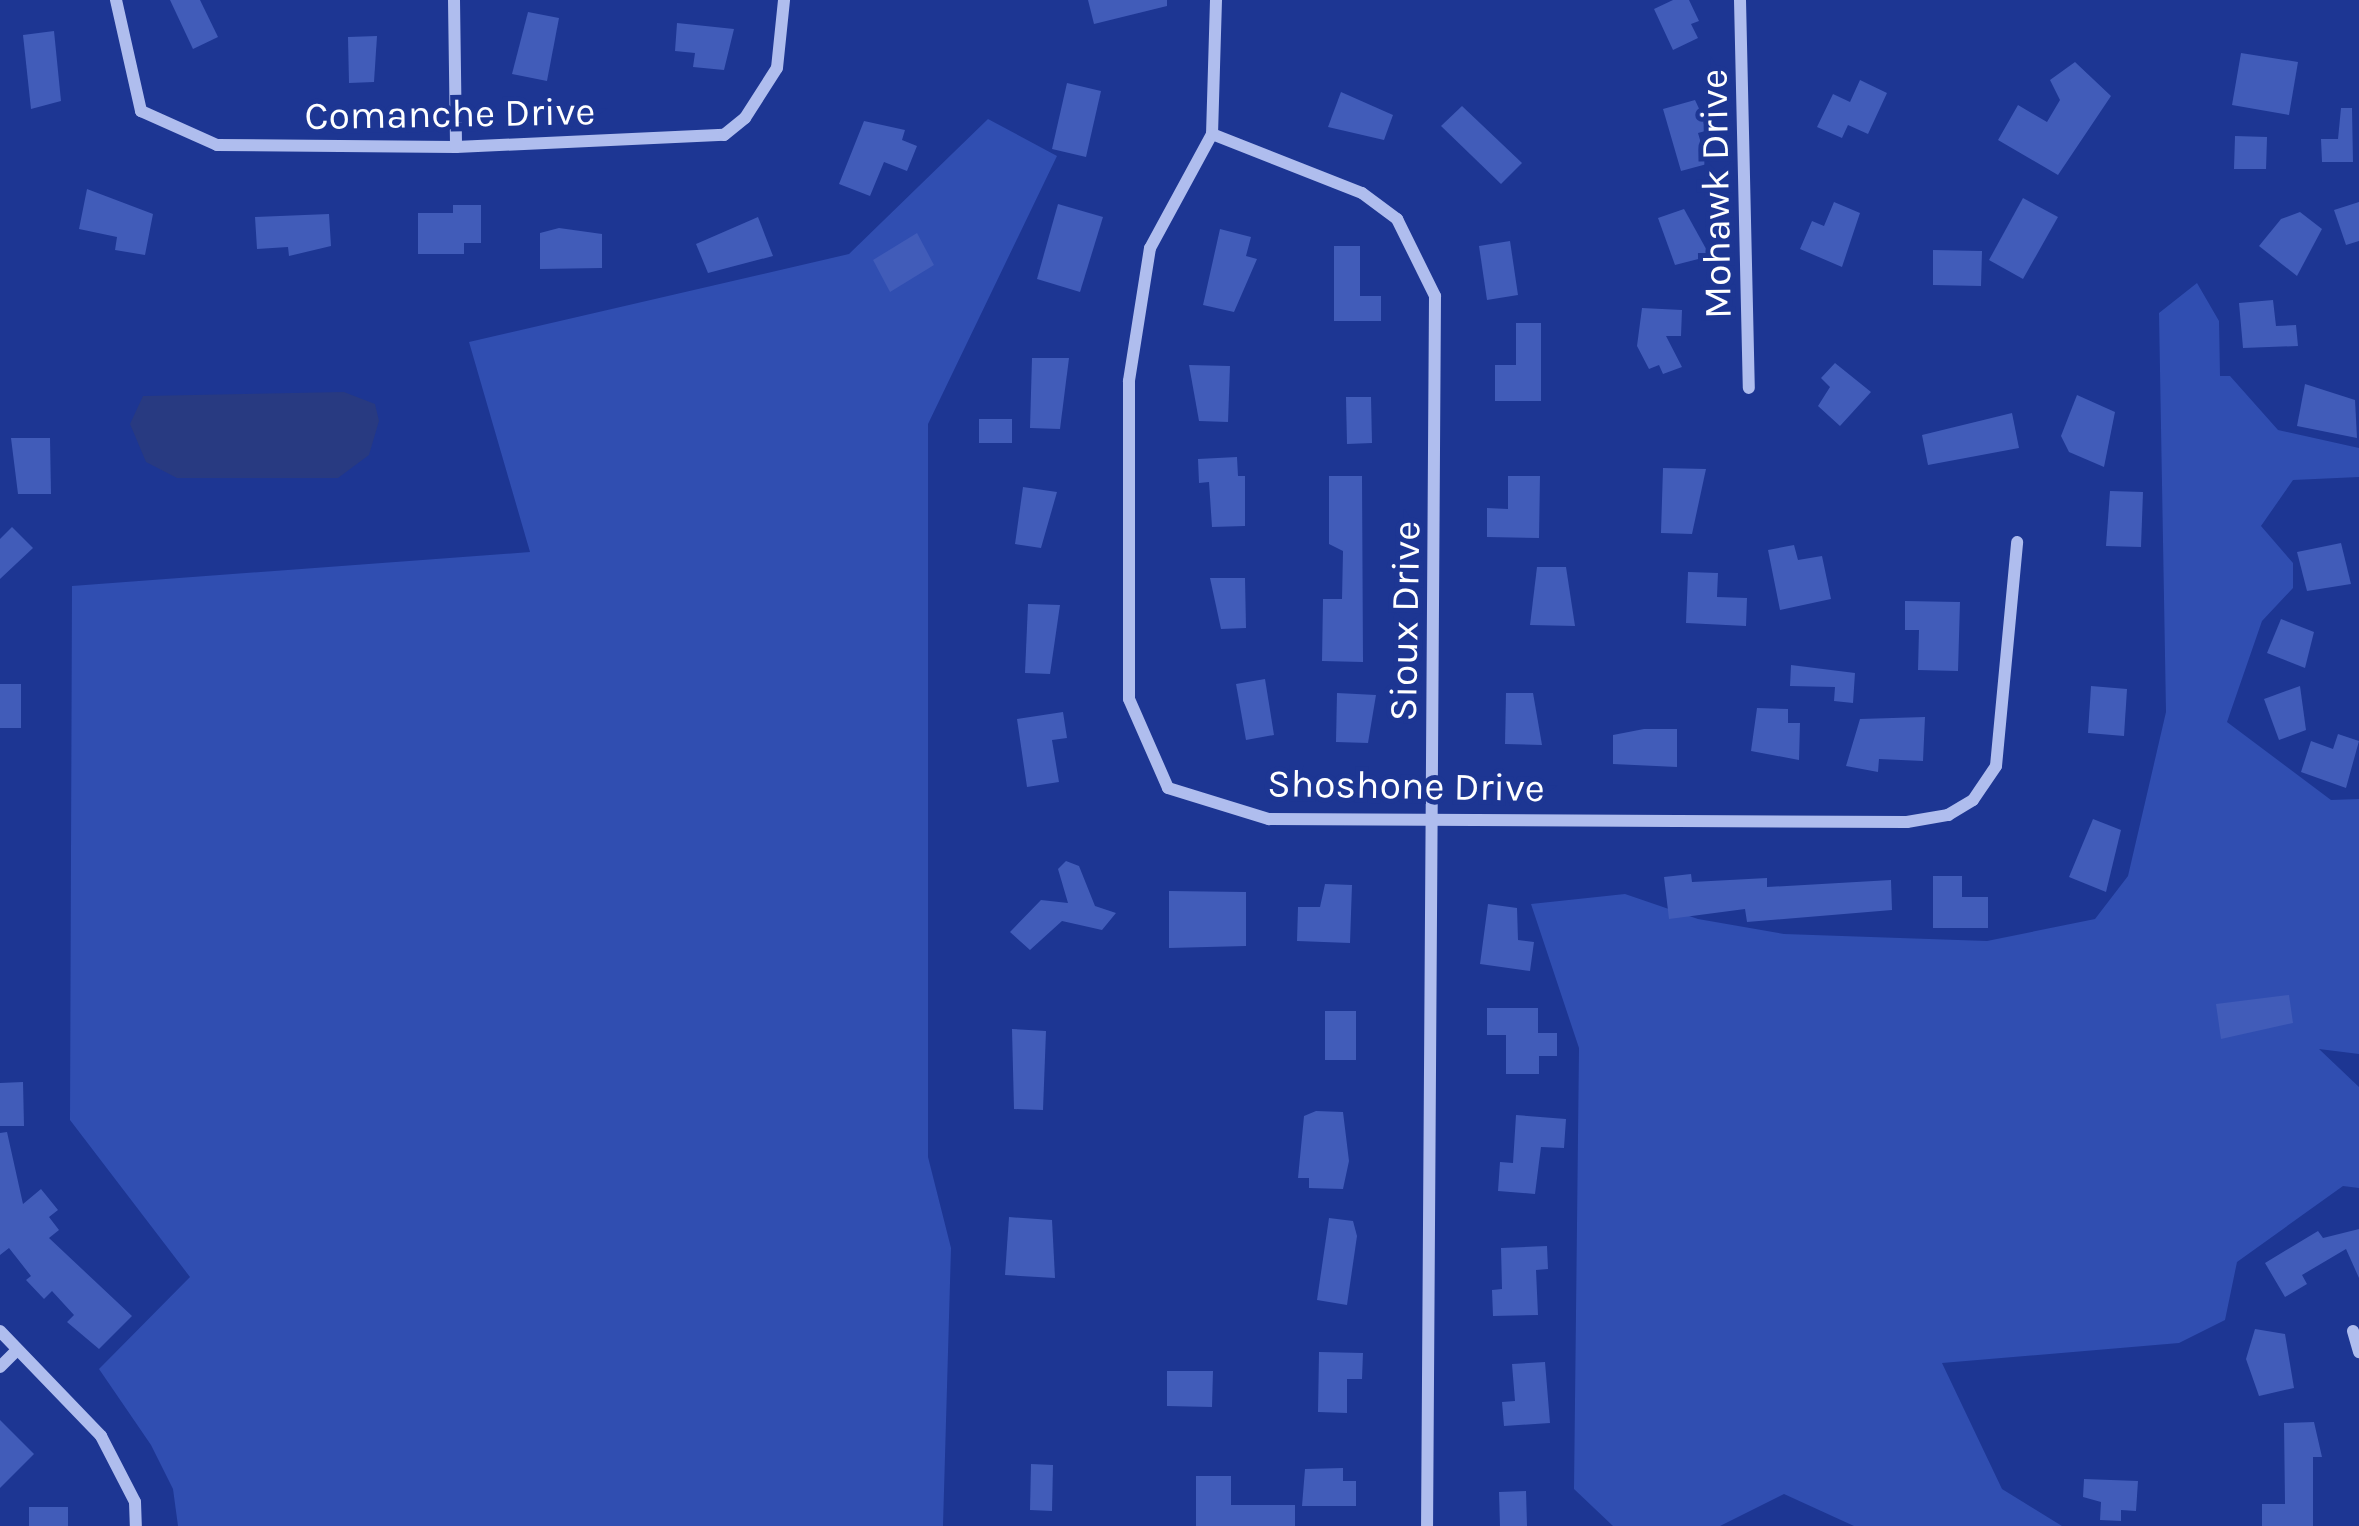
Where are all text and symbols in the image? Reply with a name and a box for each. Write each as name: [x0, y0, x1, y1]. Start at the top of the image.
street label: Mohawk Drive: [1690, 69, 1742, 319]
street label: Comanche Drive: [304, 88, 596, 140]
street label: Sioux Drive: [1380, 520, 1430, 722]
street label: Shoshone Drive: [1267, 760, 1545, 812]

